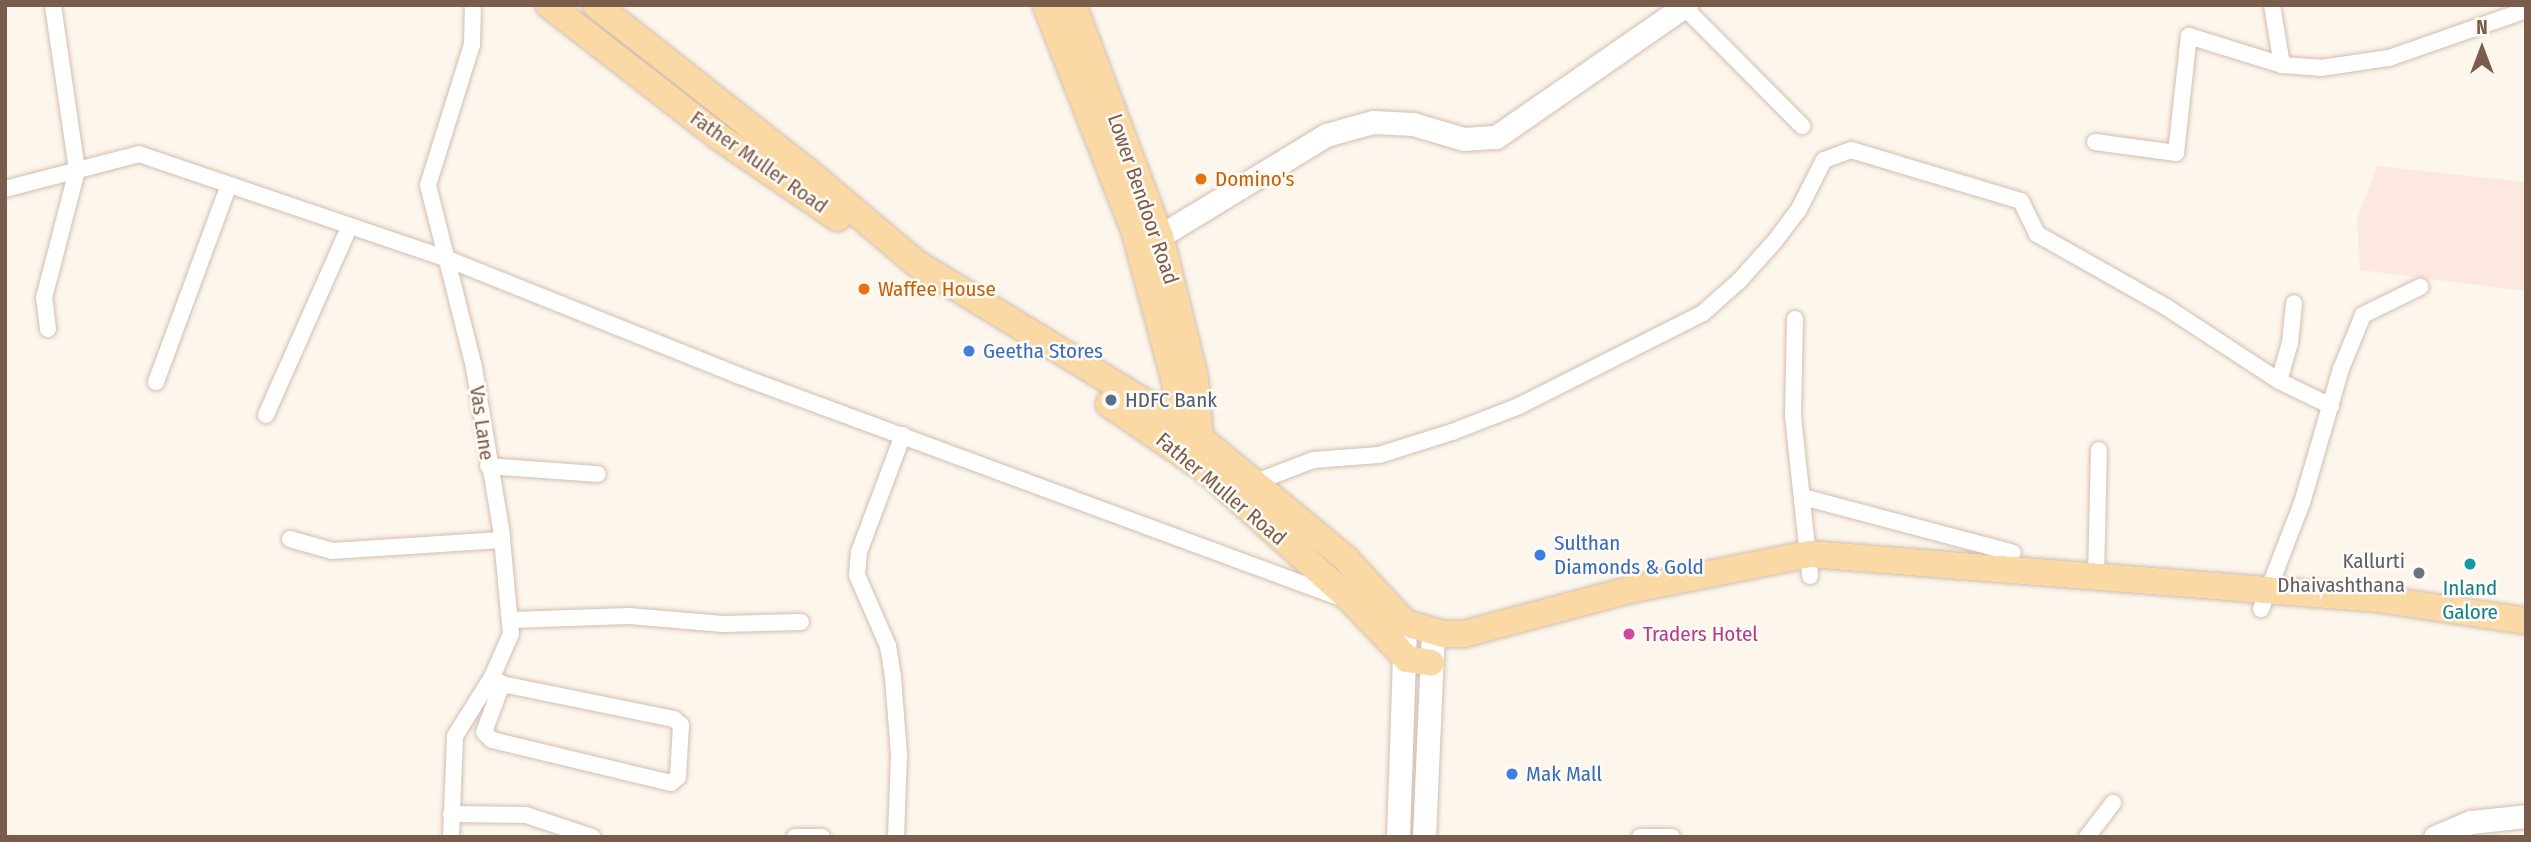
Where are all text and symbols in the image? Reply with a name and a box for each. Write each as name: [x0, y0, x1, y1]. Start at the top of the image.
north arrow: [2447, 14, 2517, 84]
text: N: [2476, 16, 2488, 39]
street label: Father Muller Road: [685, 105, 833, 219]
street label: Lower Bendoor Road: [1102, 111, 1184, 287]
place label: Domino's: [1215, 166, 1295, 192]
marker: Domino's: [1193, 171, 1209, 187]
place label: Waffee House: [878, 276, 996, 302]
marker: Waffee House: [856, 281, 872, 297]
place label: Geetha Stores: [983, 338, 1103, 364]
marker: Geetha Stores: [961, 343, 977, 359]
street label: Vas Lane: [464, 384, 500, 462]
place label: HDFC Bank: [1125, 387, 1217, 413]
marker: HDFC Bank: [1103, 392, 1119, 408]
street label: Father Muller Road: [1151, 427, 1291, 551]
place label: Sulthan Diamonds & Gold: [1554, 530, 1704, 580]
marker: Sulthan Diamonds & Gold: [1532, 547, 1548, 563]
place label: Kallurti Dhaivashthana: [2277, 548, 2405, 598]
marker: Inland Galore: [2462, 556, 2478, 572]
marker: Kallurti Dhaivashthana: [2411, 565, 2427, 581]
place label: Inland Galore: [2442, 575, 2498, 625]
place label: Traders Hotel: [1643, 621, 1758, 647]
marker: Traders Hotel: [1621, 626, 1637, 642]
place label: Mak Mall: [1526, 761, 1602, 787]
marker: Mak Mall: [1504, 766, 1520, 782]

